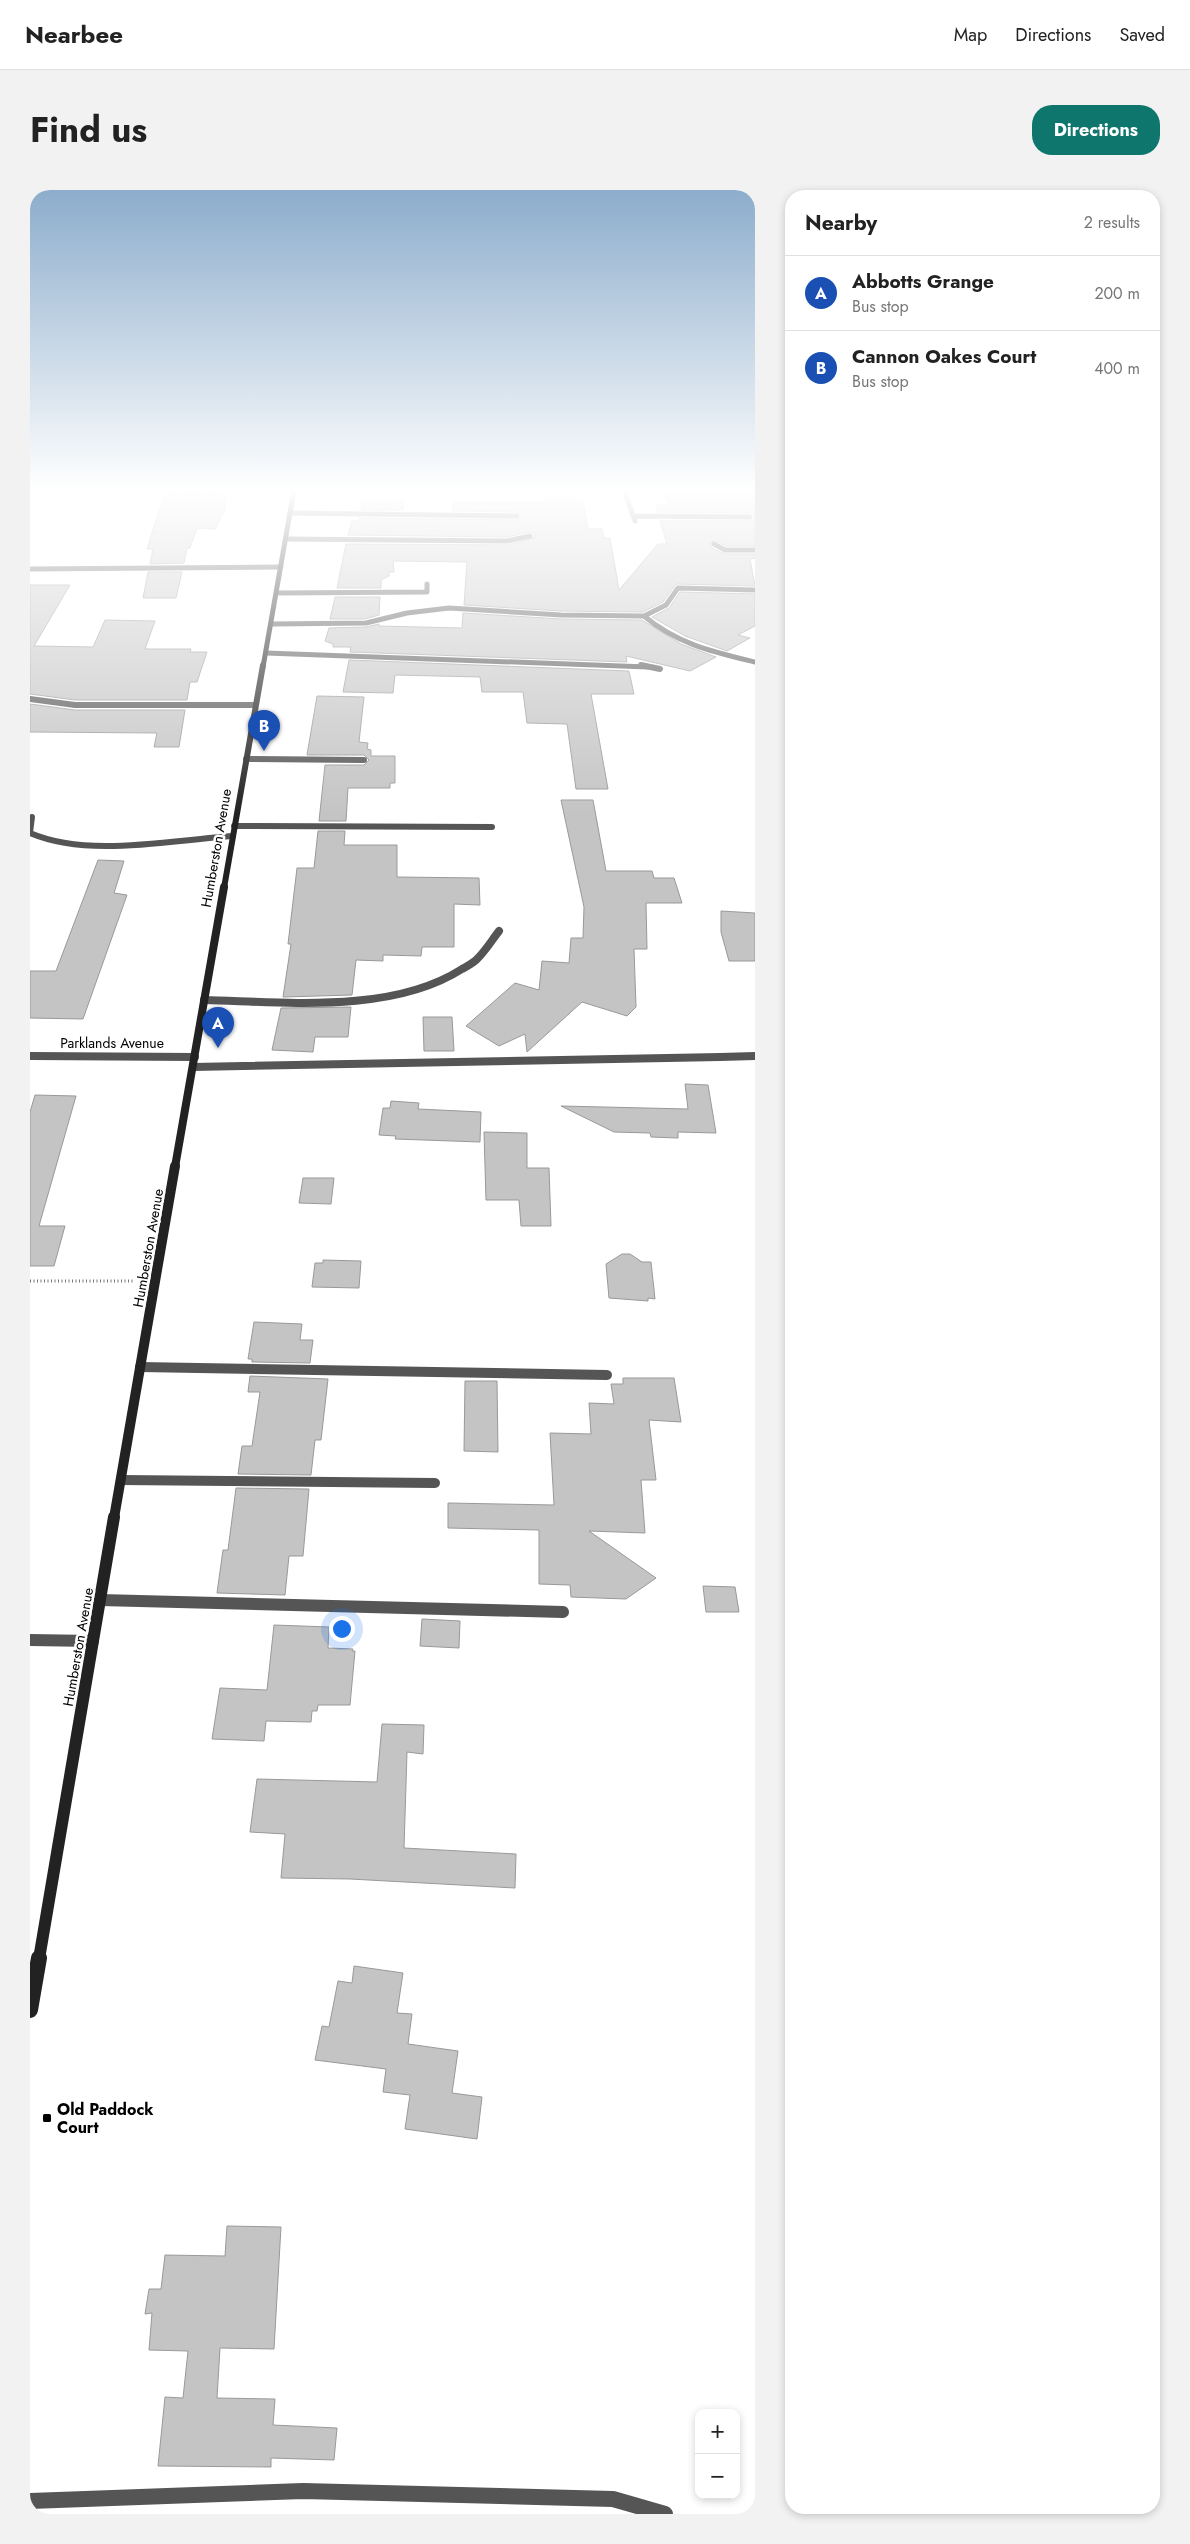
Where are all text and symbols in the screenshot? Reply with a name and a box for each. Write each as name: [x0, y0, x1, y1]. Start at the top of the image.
text: Nearbee: [25, 17, 123, 52]
text: Map: [954, 22, 987, 48]
text: Directions: [1015, 22, 1091, 48]
text: Saved: [1119, 22, 1165, 48]
text: Find us: [30, 105, 147, 155]
button: Directions: [1032, 105, 1160, 155]
text: Nearby: [805, 208, 877, 238]
text: 2 results: [1084, 211, 1140, 234]
text: Abbotts Grange: [852, 268, 994, 295]
text: A: [815, 282, 827, 305]
text: 200 m: [1094, 282, 1140, 305]
text: Bus stop: [852, 295, 909, 318]
text: Cannon Oakes Court: [852, 343, 1036, 370]
text: B: [816, 357, 826, 380]
text: 400 m: [1094, 357, 1140, 380]
text: Bus stop: [852, 370, 909, 393]
pin: B: [248, 710, 280, 751]
street label: Humberston Avenue: [196, 787, 236, 909]
pin: A: [202, 1007, 234, 1048]
street label: Parklands Avenue: [60, 1033, 164, 1053]
street label: Humberston Avenue: [128, 1187, 168, 1309]
street label: Humberston Avenue: [58, 1586, 98, 1708]
your location: [329, 1616, 355, 1642]
place label: Old Paddock Court: [57, 2098, 154, 2139]
marker: Old Paddock Court: [41, 2112, 53, 2124]
map controls: [695, 2409, 740, 2499]
button: +: [695, 2409, 740, 2454]
button: −: [695, 2454, 740, 2499]

